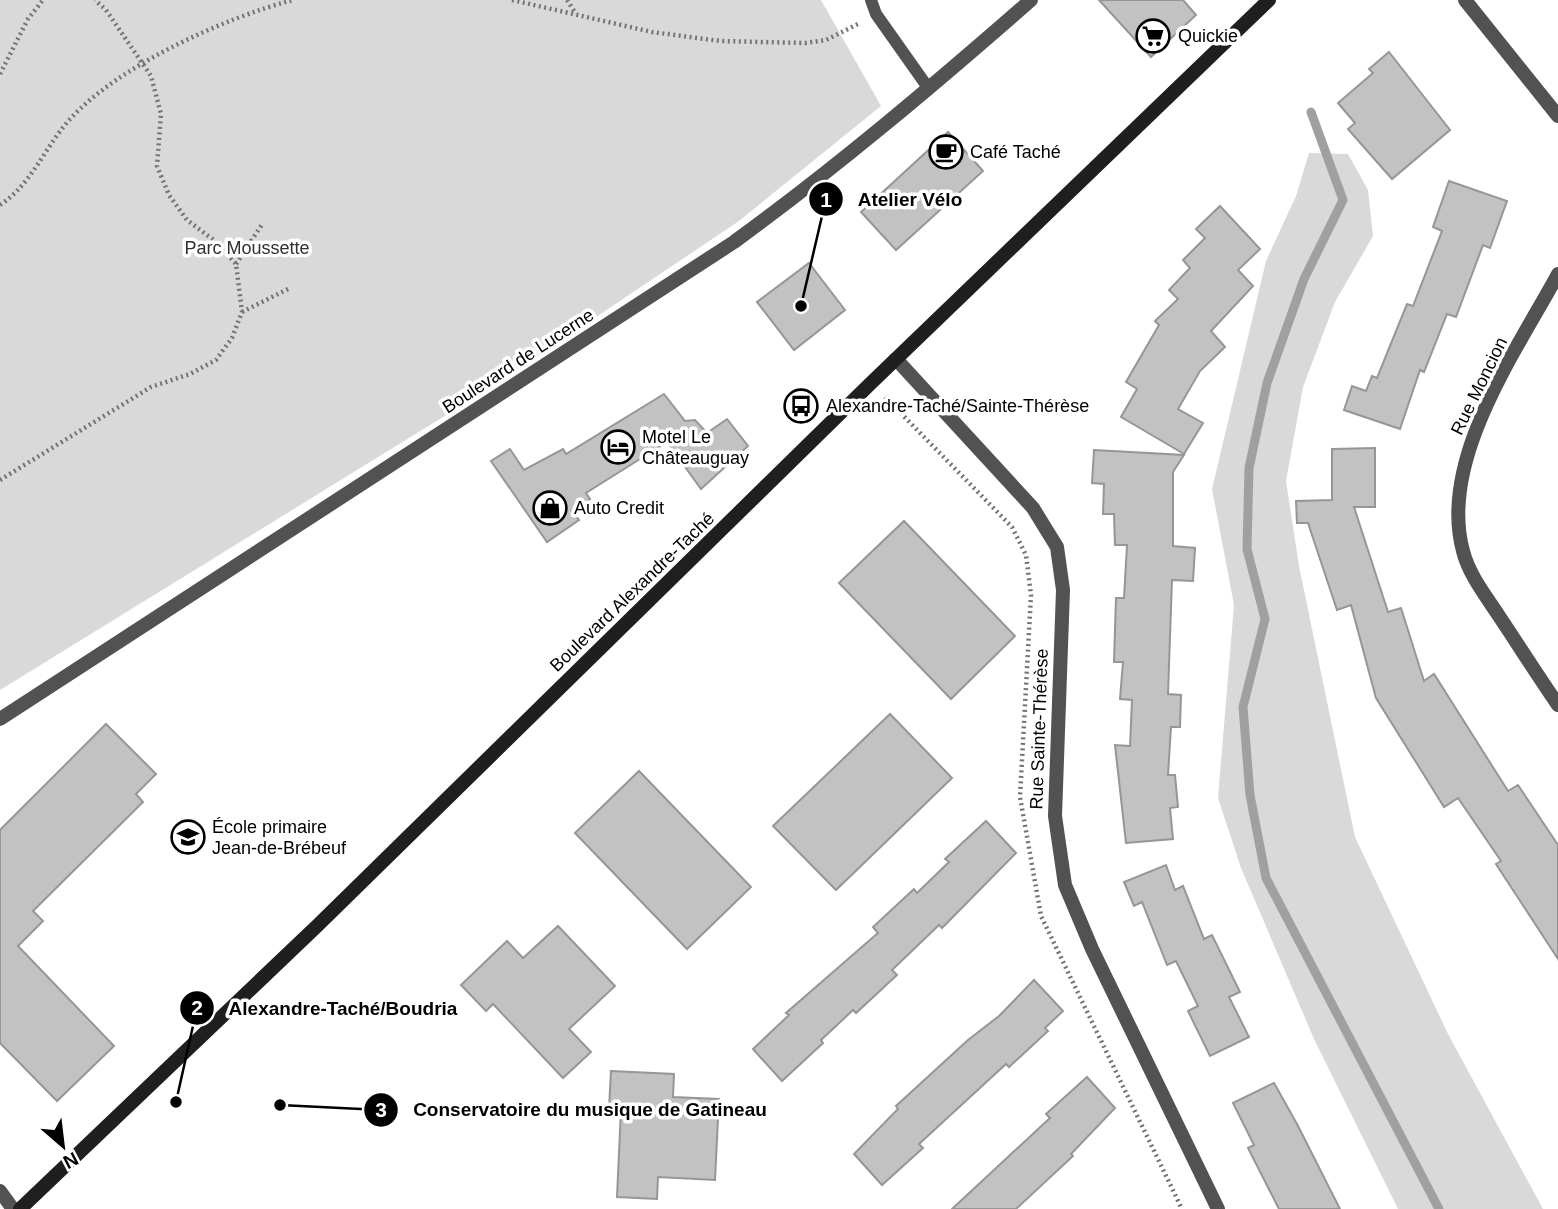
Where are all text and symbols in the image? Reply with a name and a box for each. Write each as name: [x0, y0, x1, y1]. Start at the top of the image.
supermarket icon: Quickie: [1134, 17, 1172, 55]
place label: Quickie: [1178, 26, 1238, 46]
cafe icon: Café Taché: [927, 133, 965, 171]
place label: Café Taché: [970, 142, 1061, 162]
callout: Atelier Vélo: [809, 179, 976, 219]
text: 1: [820, 188, 832, 211]
text: Atelier Vélo: [858, 189, 962, 210]
park label: Parc Moussette: [184, 238, 310, 258]
street label: Boulevard de Lucerne: [439, 305, 597, 417]
street label: Rue Moncion: [1447, 334, 1511, 438]
bus stop icon: Alexandre-Taché/Sainte-Thérèse: [782, 387, 820, 425]
place label: Alexandre-Taché/Sainte-Thérèse: [826, 396, 1089, 416]
place label: Motel Le Châteauguay: [642, 427, 749, 468]
hotel icon: Motel Le Châteauguay: [599, 428, 637, 466]
shop icon: Auto Credit: [531, 489, 569, 527]
place label: Auto Credit: [574, 498, 664, 518]
street label: Boulevard Alexandre-Taché: [546, 508, 718, 676]
street label: Rue Sainte-Thérèse: [1026, 648, 1052, 810]
place label: École primaire Jean-de-Brébeuf: [212, 817, 347, 858]
school or university icon: École primaire Jean-de-Brébeuf: [169, 818, 207, 856]
callout: Alexandre-Taché/Boudria: [180, 988, 471, 1028]
text: 2: [191, 996, 203, 1019]
text: Alexandre-Taché/Boudria: [229, 998, 458, 1019]
callout: Conservatoire du musique de Gatineau: [364, 1090, 780, 1130]
text: 3: [375, 1098, 387, 1121]
text: Conservatoire du musique de Gatineau: [413, 1099, 767, 1120]
north arrow: [28, 1111, 98, 1181]
text: N: [60, 1148, 82, 1173]

